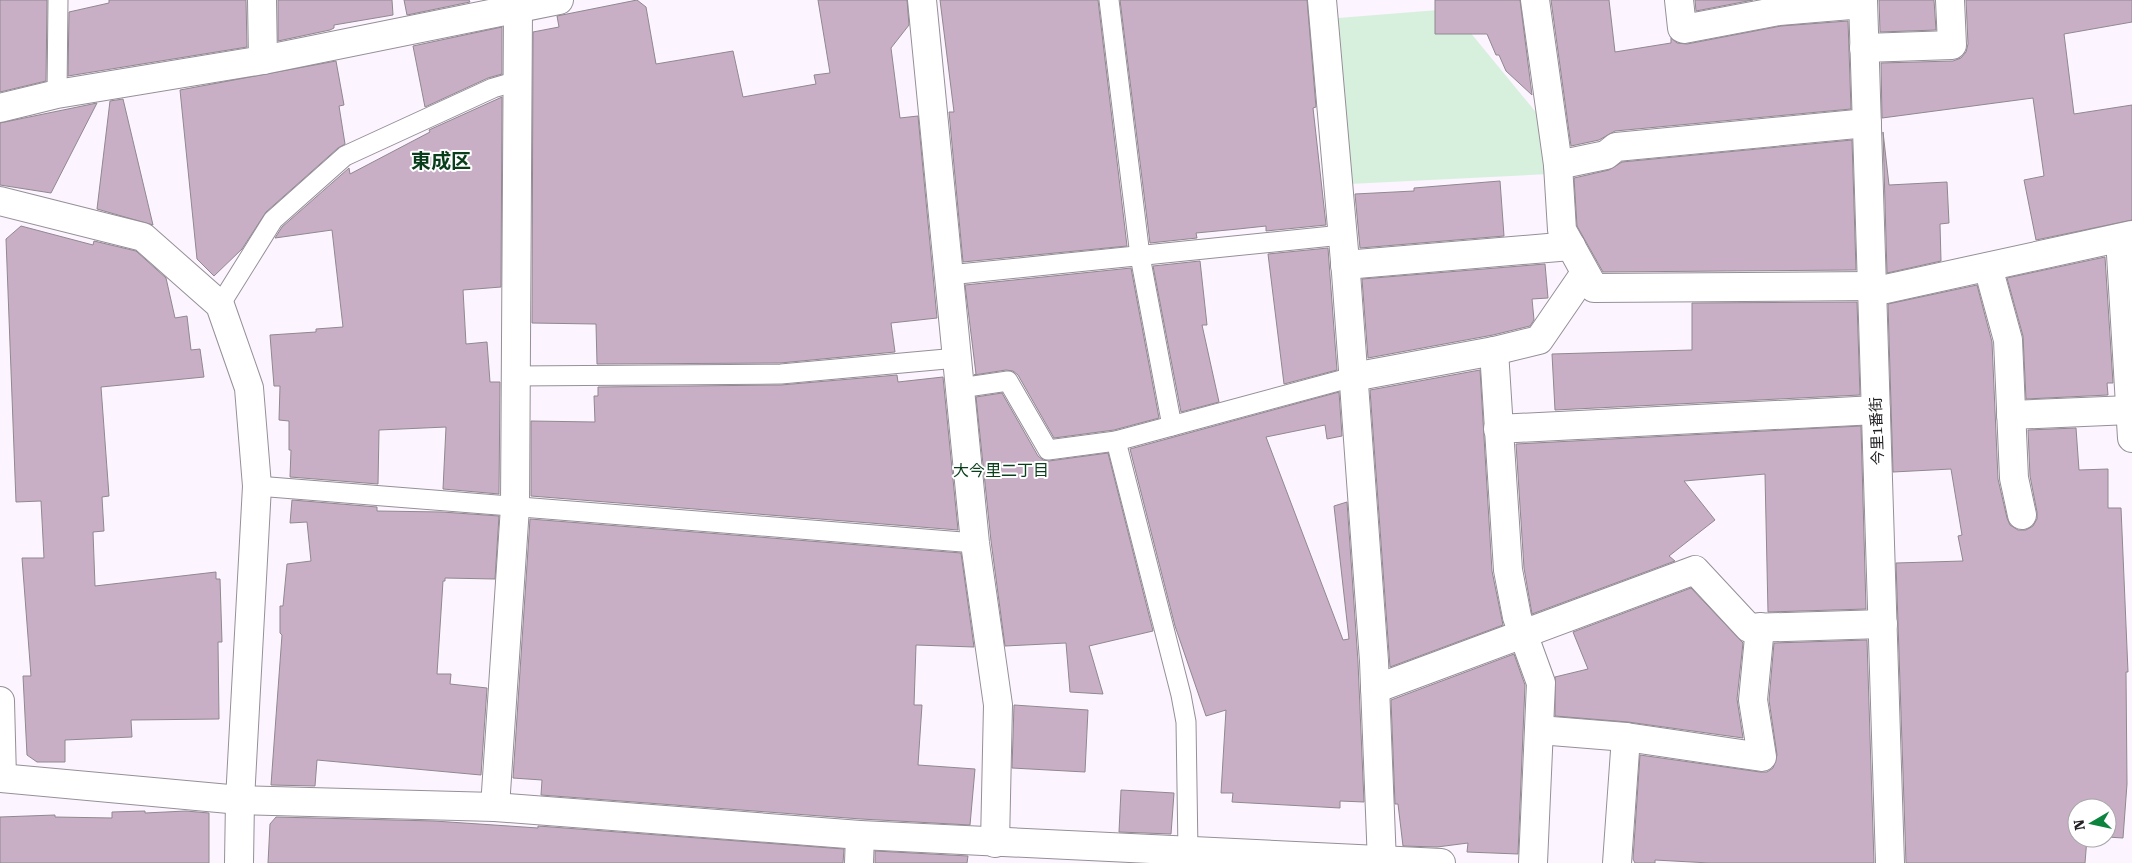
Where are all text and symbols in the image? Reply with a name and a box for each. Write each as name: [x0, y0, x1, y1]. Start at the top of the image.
district label: 東成区: [411, 149, 471, 173]
street label: 今里1番街: [1867, 397, 1887, 465]
district label: 大今里二丁目: [953, 461, 1049, 480]
north arrow: [2067, 798, 2117, 848]
text: N: [2070, 818, 2088, 832]

